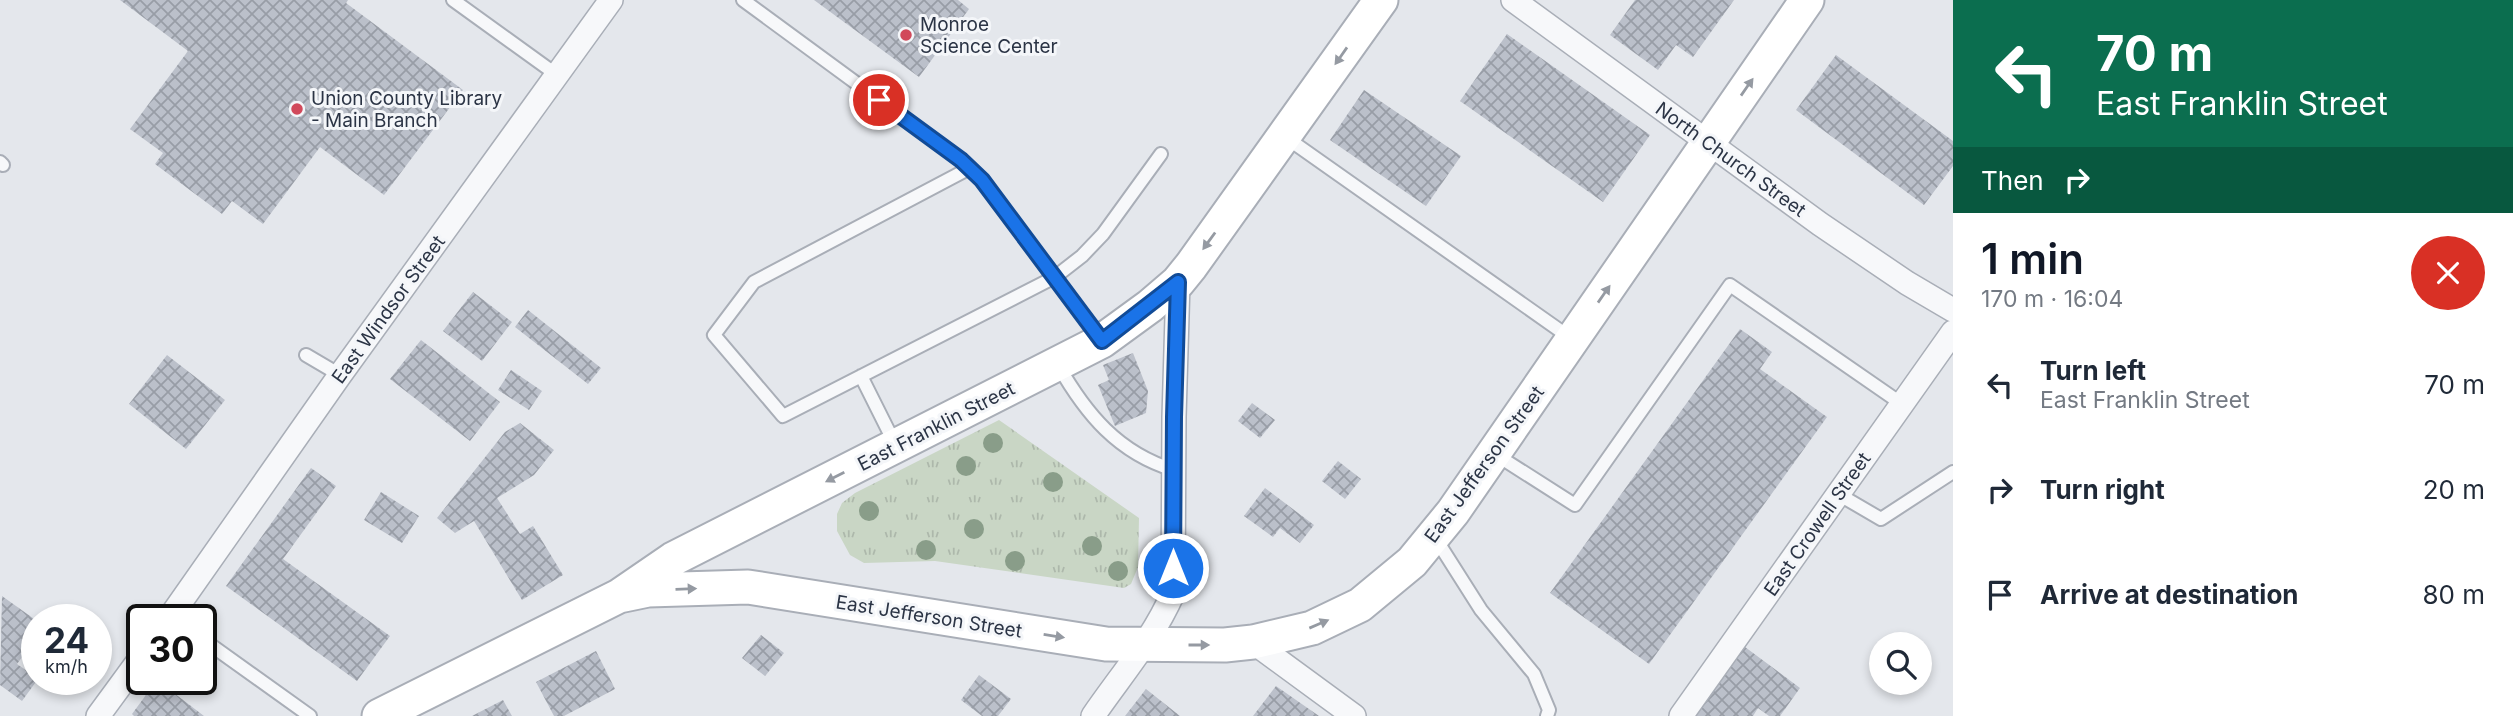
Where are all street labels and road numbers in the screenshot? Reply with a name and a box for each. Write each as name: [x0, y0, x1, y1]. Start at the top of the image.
street label: North Church Street: [1651, 97, 1810, 222]
street label: East Windsor Street: [327, 231, 450, 388]
street label: East Franklin Street: [854, 377, 1019, 476]
street label: East Jefferson Street: [1420, 381, 1549, 547]
street label: East Crowell Street: [1759, 448, 1876, 600]
street label: East Jefferson Street: [834, 590, 1024, 643]

